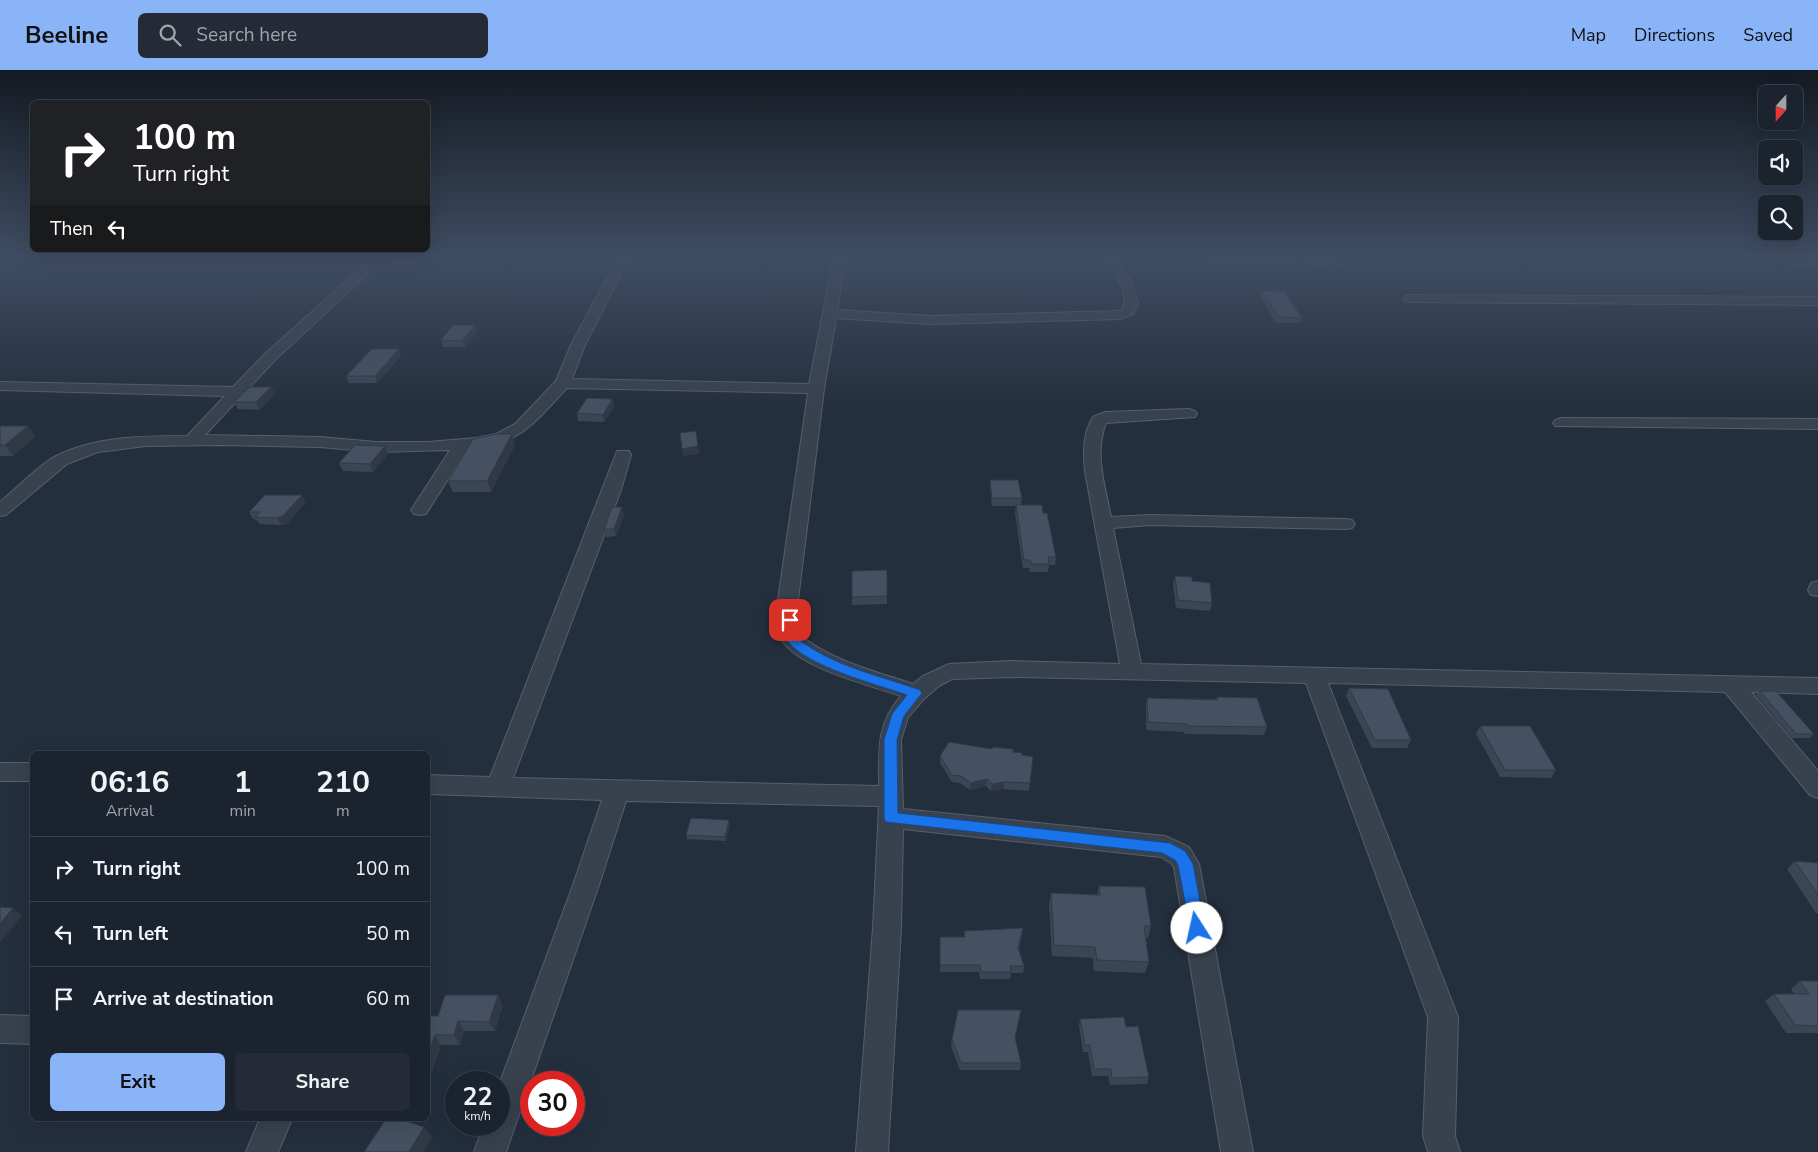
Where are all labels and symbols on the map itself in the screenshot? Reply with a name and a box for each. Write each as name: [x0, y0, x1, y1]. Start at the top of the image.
north arrow: [1758, 85, 1802, 130]
pin: [769, 599, 811, 641]
position arrow: [1170, 901, 1222, 953]
speed limit sign: 30: [520, 1071, 585, 1136]

